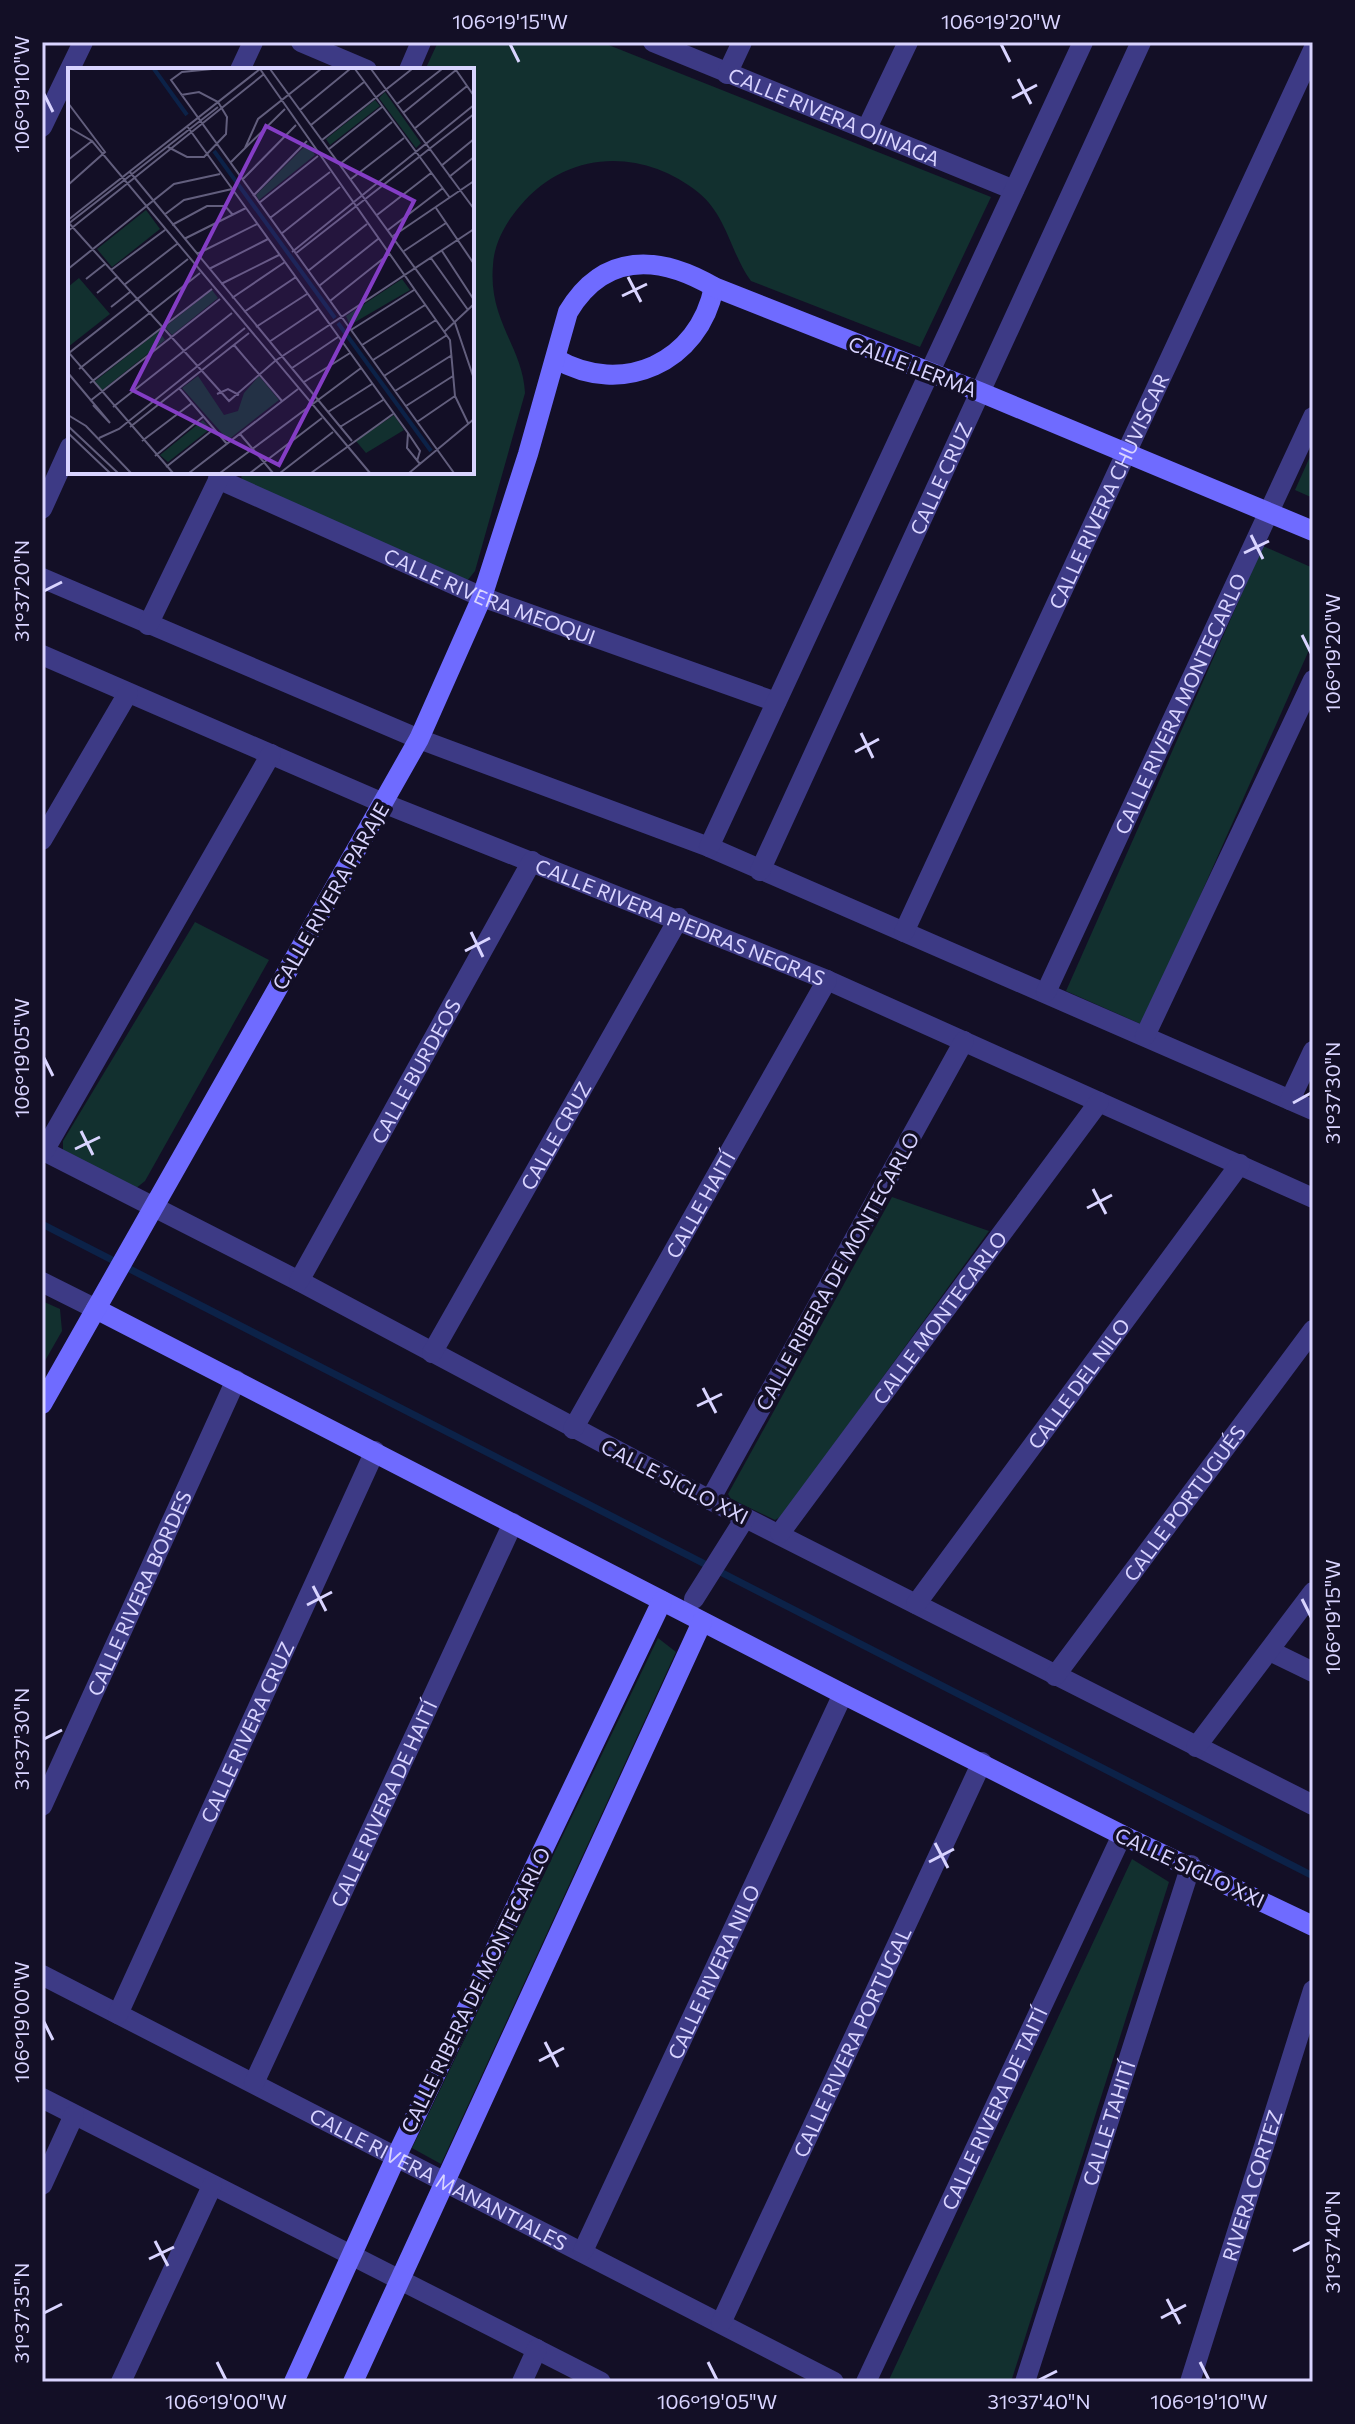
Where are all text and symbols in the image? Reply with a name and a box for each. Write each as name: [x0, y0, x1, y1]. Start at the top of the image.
text: 106°19'15"W: [452, 9, 568, 33]
text: 106°19'20"W: [941, 9, 1061, 33]
text: 106°19'10"W: [9, 35, 33, 153]
street label: CALLE RIVERA OJINAGA: [725, 62, 944, 170]
inset map: [68, 68, 474, 474]
street label: CALLE LERMA: [845, 330, 981, 402]
street label: CALLE RIVERA CHUVISCAR: [1043, 369, 1173, 613]
street label: CALLE CRUZ: [904, 419, 977, 538]
text: 31°37'20"N: [9, 540, 33, 642]
street label: CALLE RIVERA MEOQUI: [380, 543, 599, 649]
street label: CALLE RIVERA MONTECARLO: [1109, 569, 1251, 838]
text: 106°19'20"W: [1320, 593, 1344, 713]
street label: CALLE RIVERA PARAJE: [267, 798, 393, 994]
street label: CALLE RIVERA PIEDRAS NEGRAS: [532, 853, 829, 990]
street label: CALLE BURDEOS: [366, 995, 465, 1148]
text: 106°19'05"W: [9, 998, 33, 1118]
text: 31°37'30"N: [1320, 1042, 1344, 1144]
street label: CALLE CRUZ: [515, 1077, 596, 1194]
street label: CALLE RIBERA DE MONTECARLO: [750, 1128, 924, 1414]
street label: CALLE HAITÍ: [660, 1146, 740, 1262]
street label: CALLE MONTECARLO: [868, 1226, 1011, 1409]
street label: CALLE DEL NILO: [1023, 1313, 1134, 1453]
street label: CALLE PORTUGUÉS: [1118, 1420, 1250, 1586]
street label: CALLE SIGLO XXI: [597, 1434, 753, 1528]
street label: CALLE RIVERA BORDES: [82, 1487, 196, 1699]
text: 106°19'15"W: [1320, 1559, 1344, 1675]
street label: CALLE RIVERA CRUZ: [195, 1638, 298, 1826]
text: 31°37'30"N: [9, 1688, 33, 1790]
street label: CALLE RIVERA DE HAITÍ: [325, 1696, 442, 1911]
street label: CALLE SIGLO XXI: [1111, 1822, 1269, 1912]
street label: CALLE RIBERA DE MONTECARLO: [395, 1843, 555, 2137]
street label: CALLE RIVERA NILO: [662, 1881, 764, 2063]
street label: CALLE RIVERA PORTUGAL: [788, 1923, 916, 2161]
text: 106°19'00"W: [9, 1961, 33, 2083]
street label: CALLE RIVERA DE TAITÍ: [936, 2003, 1052, 2214]
street label: CALLE TAHITÍ: [1077, 2057, 1140, 2189]
street label: CALLE RIVERA MANANTIALES: [306, 2103, 571, 2255]
street label: RIVERA CORTEZ: [1217, 2107, 1287, 2264]
text: 31°37'40"N: [1320, 2190, 1344, 2294]
text: 31°37'35"N: [9, 2263, 33, 2363]
text: 106°19'00"W: [165, 2389, 287, 2413]
text: 106°19'05"W: [657, 2389, 777, 2413]
text: 31°37'40"N: [987, 2389, 1091, 2413]
text: 106°19'10"W: [1150, 2389, 1268, 2413]

